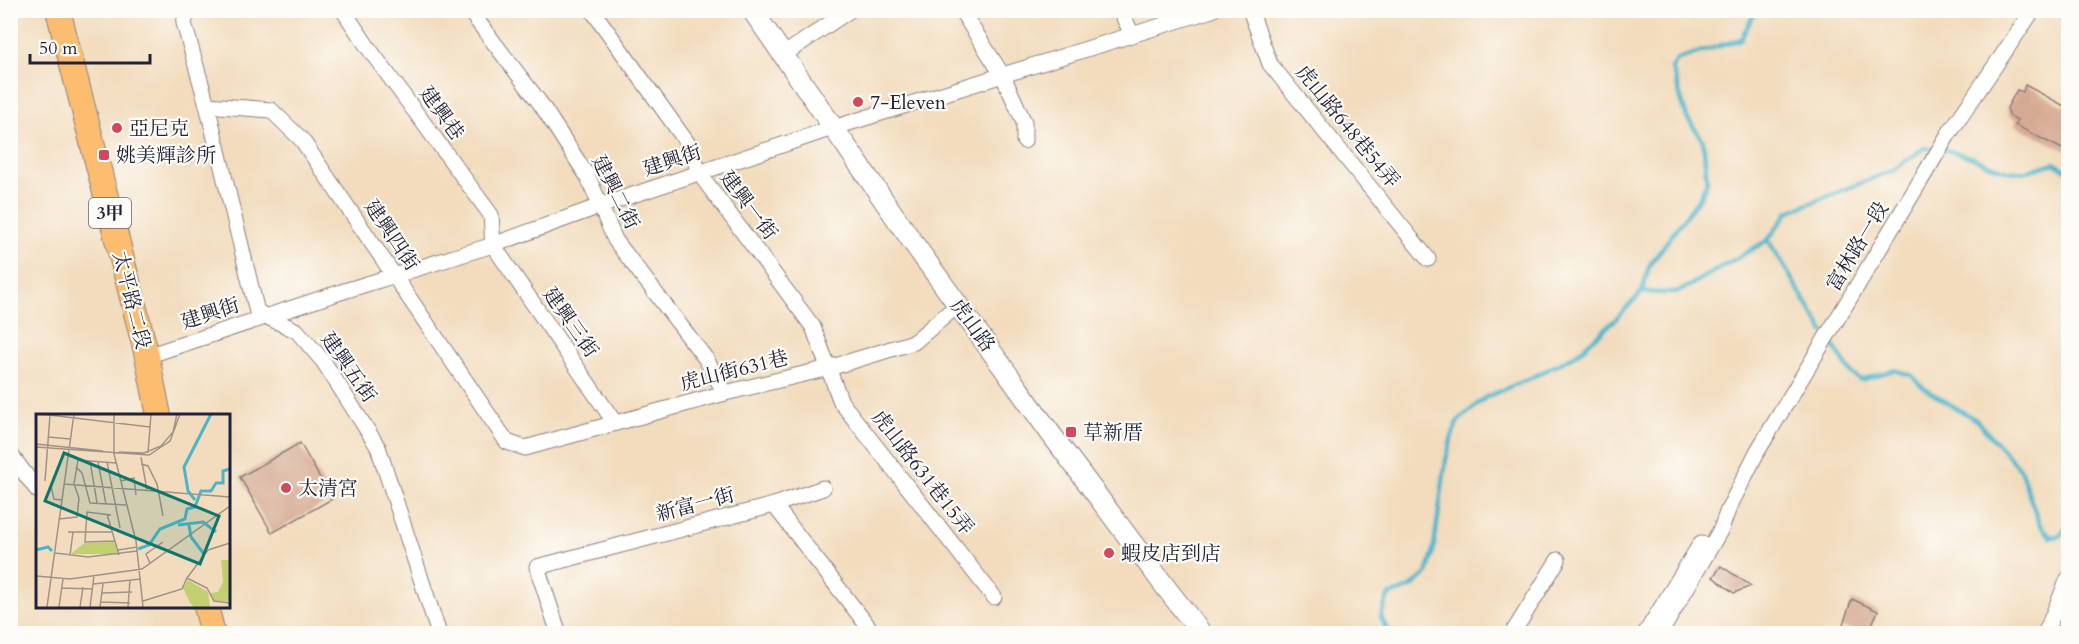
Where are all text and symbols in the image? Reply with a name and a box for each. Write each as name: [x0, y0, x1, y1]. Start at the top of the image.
scale bar: [30, 27, 150, 65]
text: 50 m: [39, 36, 78, 61]
street label: 虎山路648巷54弄: [1290, 59, 1406, 194]
street label: 建興巷: [413, 81, 470, 145]
place label: 7-Eleven: [870, 89, 947, 116]
marker: 7-Eleven: [851, 95, 865, 109]
place label: 亞尼克: [129, 115, 189, 142]
marker: 亞尼克: [110, 121, 124, 135]
street label: 建興街: [639, 138, 705, 183]
place label: 姚美輝診所: [116, 142, 216, 169]
marker: 姚美輝診所: [97, 148, 111, 162]
street label: 建興二街: [585, 150, 646, 234]
street label: 建興一街: [714, 165, 783, 245]
street label: 建興四街: [358, 195, 425, 276]
street label: 富林路一段: [1820, 196, 1895, 296]
road number: 3甲: [89, 198, 131, 228]
street label: 太平路二段: [106, 248, 157, 352]
street label: 建興三街: [537, 282, 605, 363]
street label: 建興街: [177, 291, 243, 336]
street label: 虎山路: [944, 293, 1001, 357]
street label: 建興五街: [315, 327, 383, 408]
street label: 虎山街631巷: [677, 344, 791, 397]
street label: 虎山路631巷15弄: [865, 404, 980, 540]
inset map: [36, 414, 230, 608]
place label: 草新厝: [1083, 419, 1143, 446]
marker: 草新厝: [1064, 425, 1078, 439]
place label: 太清宮: [298, 475, 358, 502]
marker: 太清宮: [279, 481, 293, 495]
street label: 新富一街: [653, 481, 737, 528]
place label: 蝦皮店到店: [1121, 540, 1221, 567]
marker: 蝦皮店到店: [1102, 546, 1116, 560]

